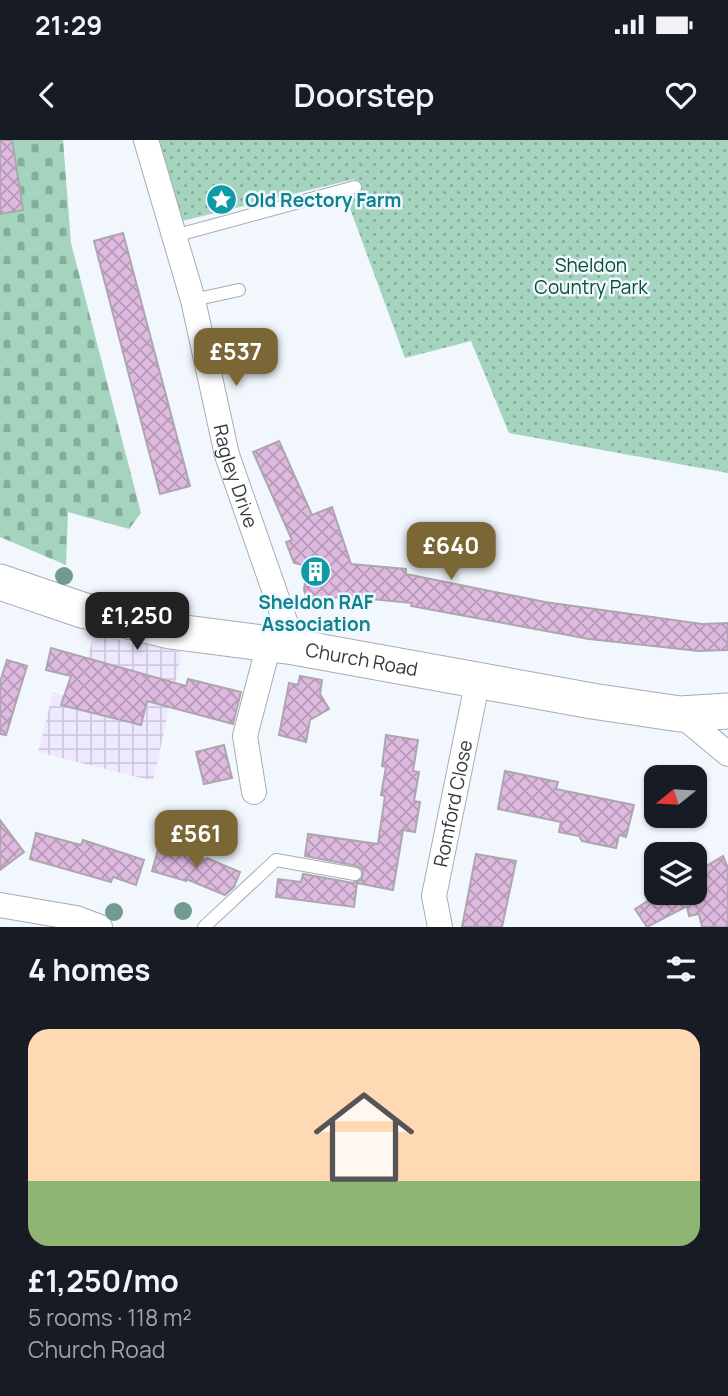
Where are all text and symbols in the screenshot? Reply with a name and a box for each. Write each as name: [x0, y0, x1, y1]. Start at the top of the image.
text: 21:29: [35, 7, 102, 43]
text: Doorstep: [294, 73, 434, 117]
icon: back: [28, 76, 66, 114]
icon: heart: [662, 76, 700, 114]
place icon: Old Rectory Farm: [205, 183, 239, 217]
place label: Old Rectory Farm: [245, 187, 401, 213]
park label: Sheldon Country Park: [534, 252, 648, 300]
pin: £537: [195, 328, 277, 388]
text: £537: [210, 335, 262, 367]
street label: Ragley Drive: [208, 422, 264, 531]
pin: £640: [410, 522, 492, 582]
text: £640: [423, 529, 479, 561]
building icon: Sheldon RAF Association: [299, 554, 333, 588]
place label: Sheldon RAF Association: [258, 589, 374, 637]
pin: £1,250: [80, 592, 194, 652]
text: £1,250: [101, 599, 173, 631]
street label: Church Road: [304, 636, 420, 682]
street label: Romford Close: [427, 738, 478, 869]
north arrow: [644, 765, 707, 828]
map controls: [644, 765, 707, 905]
pin: £561: [155, 810, 237, 870]
text: £561: [171, 817, 221, 849]
button: layers: [644, 842, 707, 905]
text: 4 homes: [28, 949, 151, 990]
icon: filters: [662, 950, 700, 988]
icon: home: [301, 1074, 427, 1200]
text: £1,250/mo: [28, 1260, 179, 1301]
text: 5 rooms · 118 m²: [28, 1301, 192, 1333]
text: Church Road: [28, 1333, 165, 1365]

